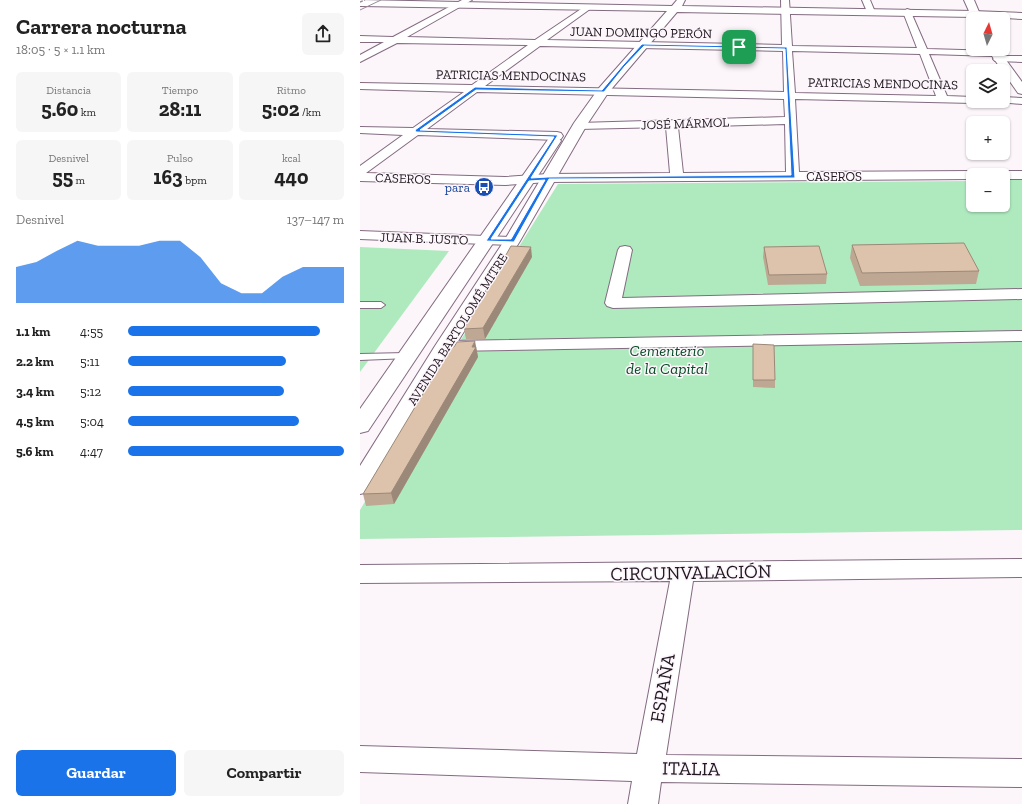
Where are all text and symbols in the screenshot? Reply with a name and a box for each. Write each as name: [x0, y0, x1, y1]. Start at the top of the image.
north arrow: [966, 12, 1010, 56]
map controls: [966, 12, 1010, 212]
text: Carrera nocturna: [16, 13, 187, 40]
button: share: [302, 13, 344, 55]
street label: JUAN DOMINGO PERÓN: [570, 24, 713, 41]
pin: [722, 30, 756, 64]
icon: arrive: [728, 36, 750, 58]
text: 18:05 · 5 × 1.1 km: [16, 42, 105, 57]
button: layers: [966, 64, 1010, 108]
street label: PATRICIAS MENDOCINAS: [436, 67, 586, 84]
street label: PATRICIAS MENDOCINAS: [808, 75, 958, 92]
text: Distancia: [46, 84, 91, 97]
text: Tiempo: [162, 84, 198, 97]
text: Ritmo: [277, 84, 306, 97]
text: 5.60: [41, 97, 78, 121]
text: 28:11: [159, 97, 201, 121]
text: 5:02: [262, 97, 299, 121]
text: km: [78, 106, 96, 119]
text: /km: [299, 106, 321, 119]
street label: JOSÉ MÁRMOL: [641, 114, 729, 133]
button: +: [966, 116, 1010, 160]
text: Desnivel: [48, 152, 89, 165]
text: Pulso: [167, 152, 193, 165]
text: kcal: [282, 152, 301, 165]
text: 55: [52, 165, 73, 189]
text: 163: [153, 165, 183, 189]
text: 440: [274, 165, 308, 189]
button: −: [966, 168, 1010, 212]
street label: CASEROS: [806, 169, 862, 184]
street label: CASEROS: [375, 170, 431, 187]
text: m: [73, 174, 85, 187]
text: bpm: [183, 174, 207, 187]
bus stop icon: para: [473, 176, 495, 198]
place label: para: [445, 180, 471, 195]
text: Desnivel: [16, 212, 64, 227]
text: 137–147 m: [287, 212, 344, 227]
street label: JUAN B. JUSTO: [379, 229, 469, 248]
street label: AVENIDA BARTOLOMÉ MITRE: [404, 250, 511, 408]
text: 1.1 km: [16, 324, 50, 339]
text: 4:55: [80, 324, 103, 339]
park label: Cementerio de la Capital: [626, 341, 708, 378]
text: 2.2 km: [16, 354, 54, 369]
text: 5:11: [80, 354, 100, 369]
text: 3.4 km: [16, 384, 54, 399]
text: 5:12: [80, 384, 101, 399]
text: 4.5 km: [16, 414, 54, 429]
text: 5:04: [80, 414, 104, 429]
text: 5.6 km: [16, 444, 54, 459]
text: 4:47: [80, 444, 103, 459]
street label: CIRCUNVALACIÓN: [610, 560, 772, 585]
street label: ESPAÑA: [645, 651, 680, 724]
button: Guardar: [16, 750, 176, 796]
button: Compartir: [184, 750, 344, 796]
street label: ITALIA: [662, 756, 721, 781]

